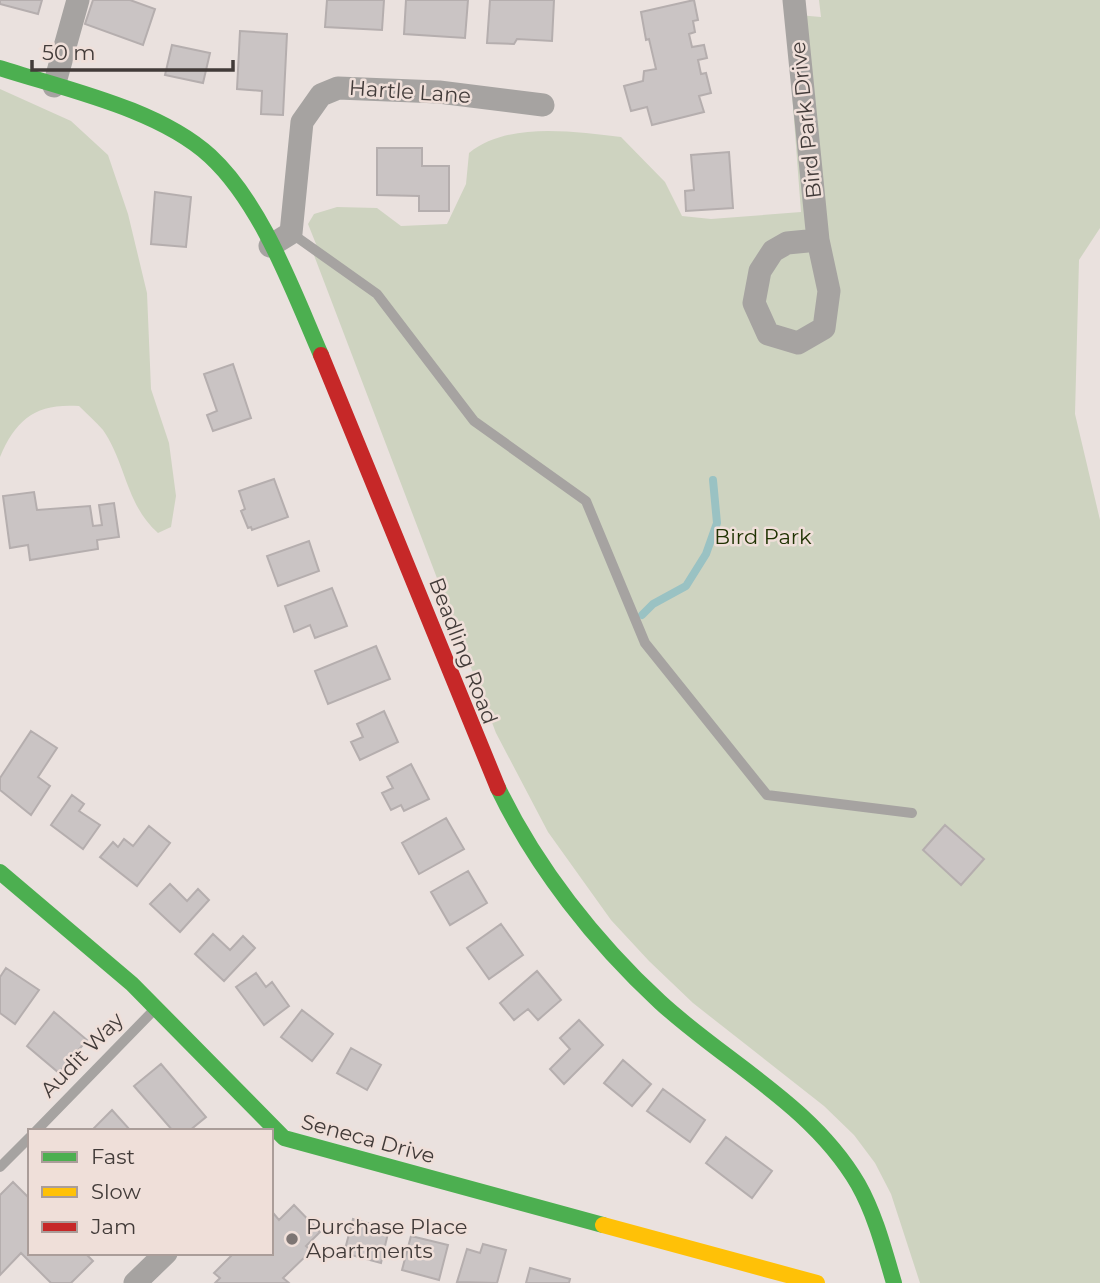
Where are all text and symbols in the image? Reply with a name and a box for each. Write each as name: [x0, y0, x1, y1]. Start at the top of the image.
scale bar: [32, 28, 233, 72]
text: 50 m: [42, 40, 96, 65]
street label: Bird Park Drive: [785, 40, 826, 200]
street label: Hartle Lane: [348, 75, 472, 108]
park label: Bird Park: [714, 524, 812, 549]
street label: Beadling Road: [424, 574, 503, 728]
street label: Audit Way: [35, 1007, 129, 1102]
street label: Seneca Drive: [299, 1109, 438, 1168]
legend: [28, 1129, 273, 1255]
text: Fast: [91, 1144, 135, 1169]
text: Slow: [91, 1179, 141, 1204]
text: Jam: [90, 1214, 136, 1239]
place label: Purchase Place Apartments: [306, 1214, 467, 1263]
marker: Purchase Place Apartments: [284, 1231, 300, 1247]

